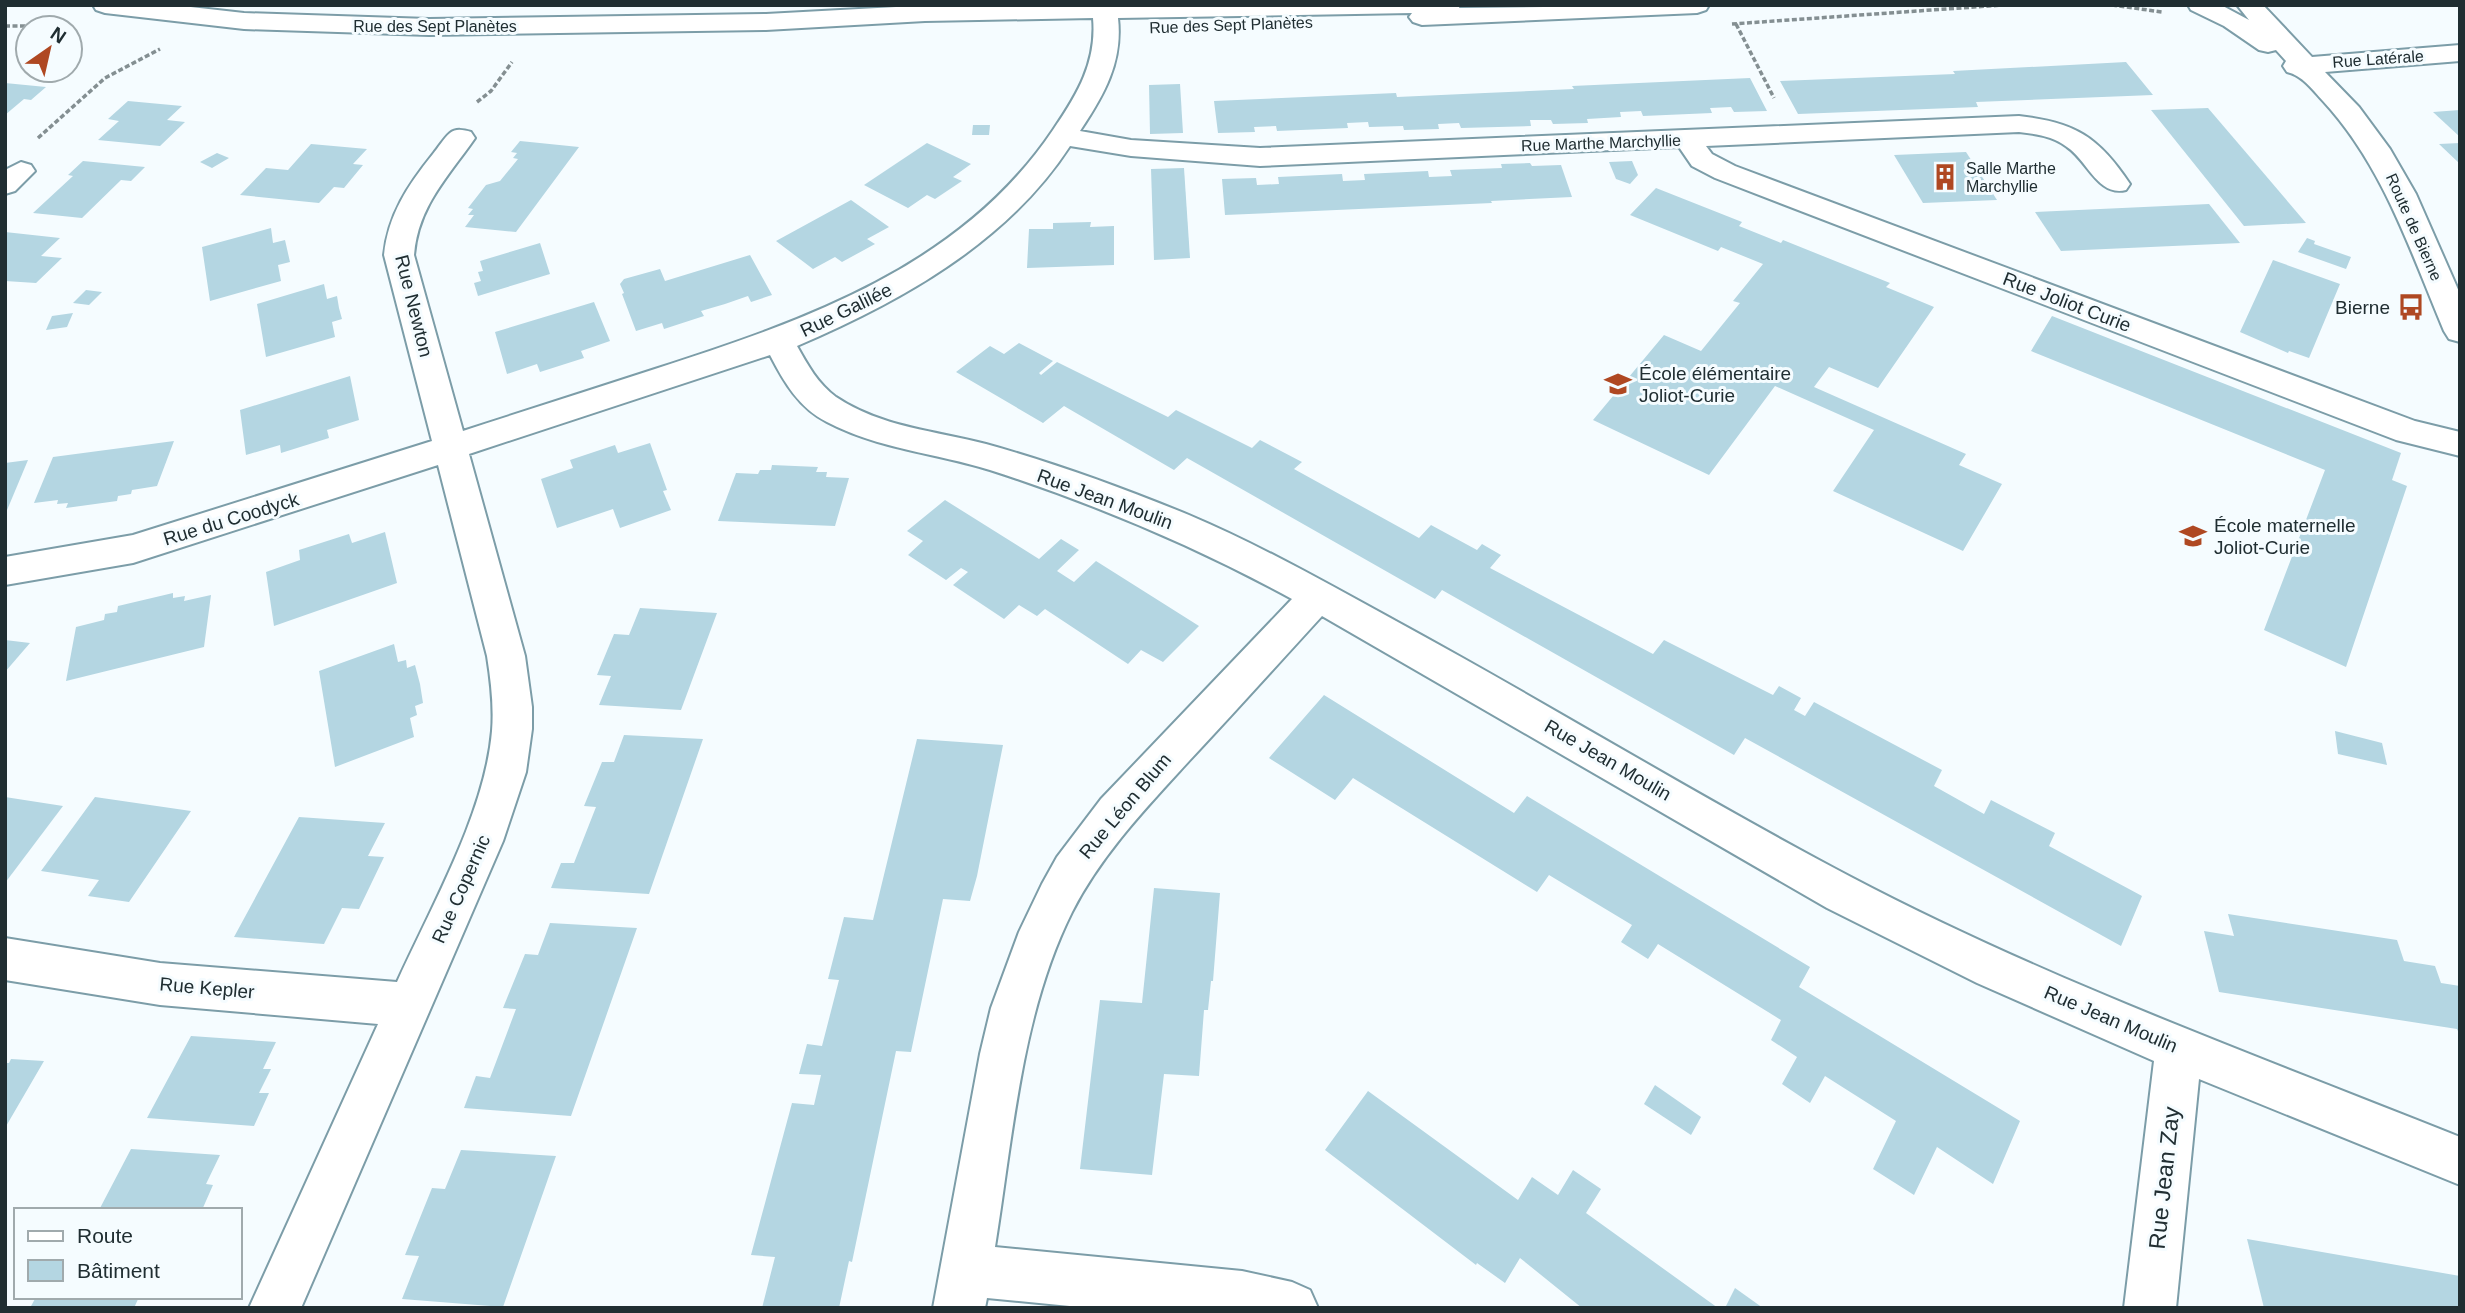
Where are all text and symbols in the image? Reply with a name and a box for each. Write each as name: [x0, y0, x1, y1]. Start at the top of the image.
north arrow: [14, 14, 84, 84]
street label: Rue des Sept Planètes: [1149, 14, 1313, 36]
street label: Rue des Sept Planètes: [353, 18, 517, 35]
text: N: [47, 23, 70, 48]
street label: Rue Latérale: [2332, 47, 2424, 71]
street label: Rue Marthe Marchyllie: [1521, 132, 1681, 154]
place label: Salle Marthe Marchyllie: [1966, 160, 2056, 195]
building icon: Salle Marthe Marchyllie: [1930, 162, 1960, 192]
street label: Route de Bierne: [2383, 171, 2445, 283]
street label: Rue Newton: [391, 253, 437, 359]
street label: Rue Joliot Curie: [2000, 268, 2134, 336]
street label: Rue Galilée: [797, 279, 895, 341]
bus stop icon: Bierne: [2396, 292, 2426, 322]
place label: Bierne: [2335, 297, 2390, 318]
place label: École élémentaire Joliot-Curie: [1639, 363, 1791, 406]
school or university icon: École élémentaire Joliot-Curie: [1603, 369, 1633, 399]
street label: Rue Jean Moulin: [1034, 465, 1176, 533]
street label: Rue du Coodyck: [161, 488, 302, 550]
place label: École maternelle Joliot-Curie: [2214, 515, 2356, 558]
school or university icon: École maternelle Joliot-Curie: [2178, 521, 2208, 551]
street label: Rue Jean Moulin: [1541, 715, 1675, 805]
street label: Rue Léon Blum: [1075, 749, 1175, 863]
street label: Rue Copernic: [428, 832, 494, 946]
street label: Rue Kepler: [159, 973, 256, 1003]
street label: Rue Jean Moulin: [2041, 981, 2181, 1057]
street label: Rue Jean Zay: [2144, 1105, 2184, 1251]
legend: [14, 1208, 242, 1299]
text: Route: [77, 1224, 133, 1247]
text: Bâtiment: [77, 1259, 160, 1282]

